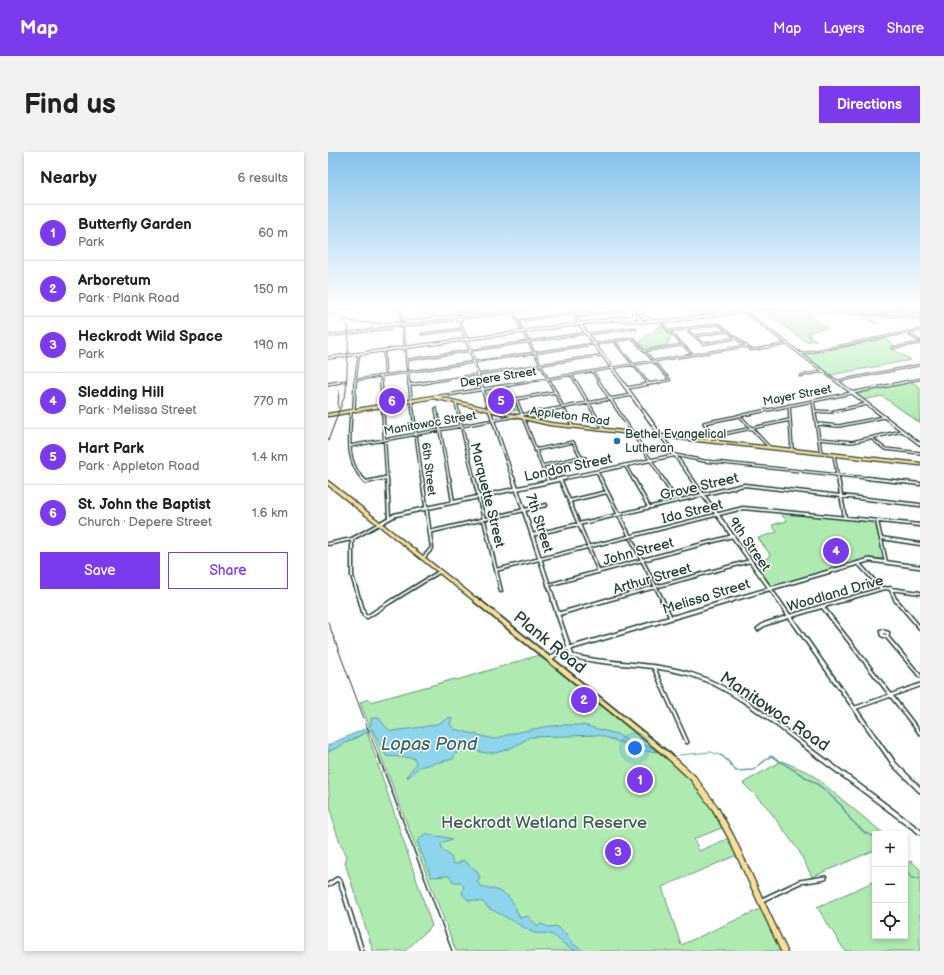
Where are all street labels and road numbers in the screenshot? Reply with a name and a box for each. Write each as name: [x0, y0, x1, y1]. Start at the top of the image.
street label: Depere Street: [459, 364, 538, 391]
street label: Mayer Street: [762, 381, 833, 409]
street label: Appleton Road: [529, 403, 611, 430]
street label: Manitowoc Street: [383, 408, 478, 439]
street label: Marquette Street: [466, 441, 509, 550]
street label: 6th Street: [418, 442, 439, 497]
street label: London Street: [523, 450, 614, 485]
street label: Grove Street: [658, 469, 741, 504]
street label: 7th Street: [522, 492, 557, 555]
street label: Ida Street: [660, 496, 725, 527]
street label: 9th Street: [725, 514, 775, 575]
street label: John Street: [601, 534, 676, 569]
street label: Arthur Street: [611, 559, 694, 598]
street label: Woodland Drive: [785, 572, 885, 615]
street label: Melissa Street: [660, 575, 753, 618]
street label: Plank Road: [509, 607, 590, 678]
street label: Manitowoc Road: [716, 668, 833, 756]

